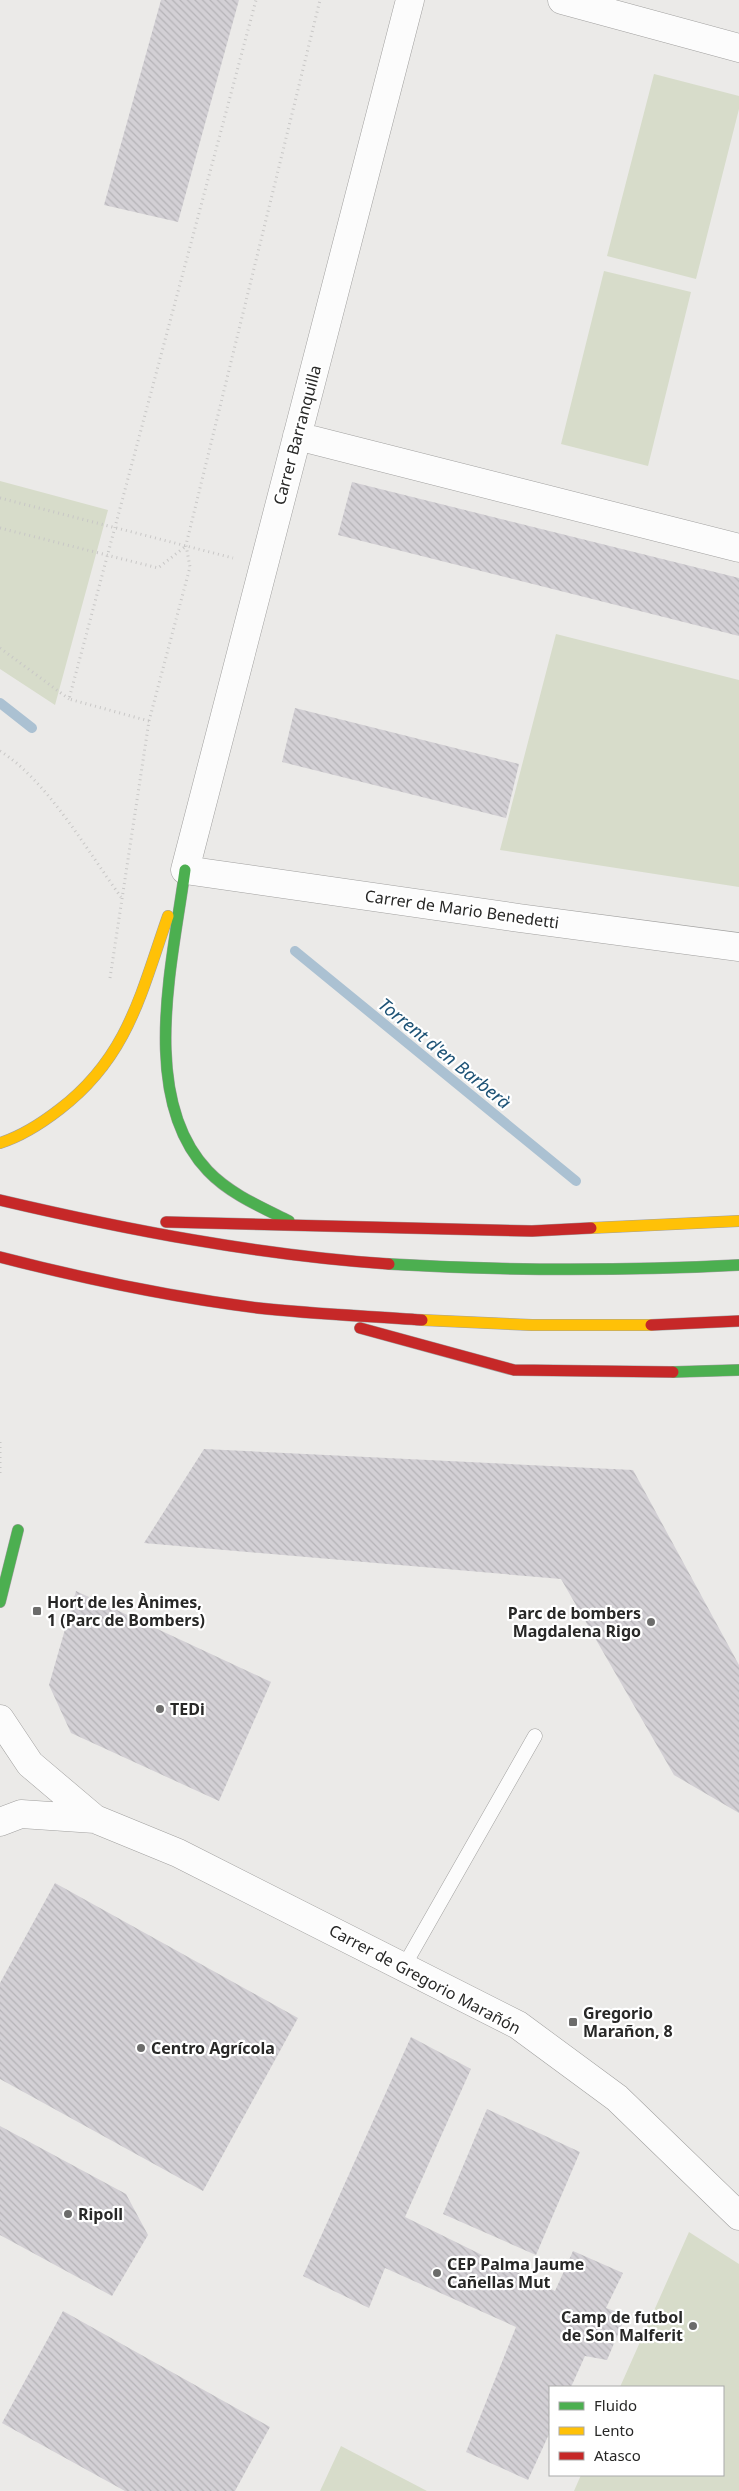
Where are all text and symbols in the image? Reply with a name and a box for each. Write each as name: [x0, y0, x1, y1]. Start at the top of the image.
street label: Carrer Barranquilla: [268, 363, 326, 507]
street label: Carrer de Mario Benedetti: [364, 884, 560, 934]
water label: Torrent d'en Barberà: [374, 992, 516, 1114]
place label: Hort de les Ànimes, 1 (Parc de Bombers): [47, 1591, 205, 1631]
place label: Parc de bombers Magdalena Rigo: [508, 1602, 641, 1642]
marker: Hort de les Ànimes, 1 (Parc de Bombers): [31, 1605, 43, 1617]
marker: Parc de bombers Magdalena Rigo: [645, 1616, 657, 1628]
place label: TEDi: [170, 1698, 205, 1720]
marker: TEDi: [154, 1703, 166, 1715]
street label: Carrer de Gregorio Marañón: [325, 1919, 525, 2039]
place label: Gregorio Marañon, 8: [583, 2002, 673, 2042]
marker: Gregorio Marañon, 8: [567, 2016, 579, 2028]
place label: Centro Agrícola: [151, 2037, 275, 2059]
marker: Centro Agrícola: [135, 2042, 147, 2054]
place label: Ripoll: [78, 2203, 123, 2225]
marker: Ripoll: [62, 2208, 74, 2220]
place label: CEP Palma Jaume Cañellas Mut: [447, 2253, 584, 2293]
marker: CEP Palma Jaume Cañellas Mut: [431, 2267, 443, 2279]
place label: Camp de futbol de Son Malferit: [561, 2306, 683, 2346]
marker: Camp de futbol de Son Malferit: [687, 2320, 699, 2332]
legend: [549, 2386, 724, 2476]
text: Fluido: [594, 2395, 637, 2415]
text: Lento: [594, 2420, 634, 2440]
text: Atasco: [594, 2445, 641, 2465]

